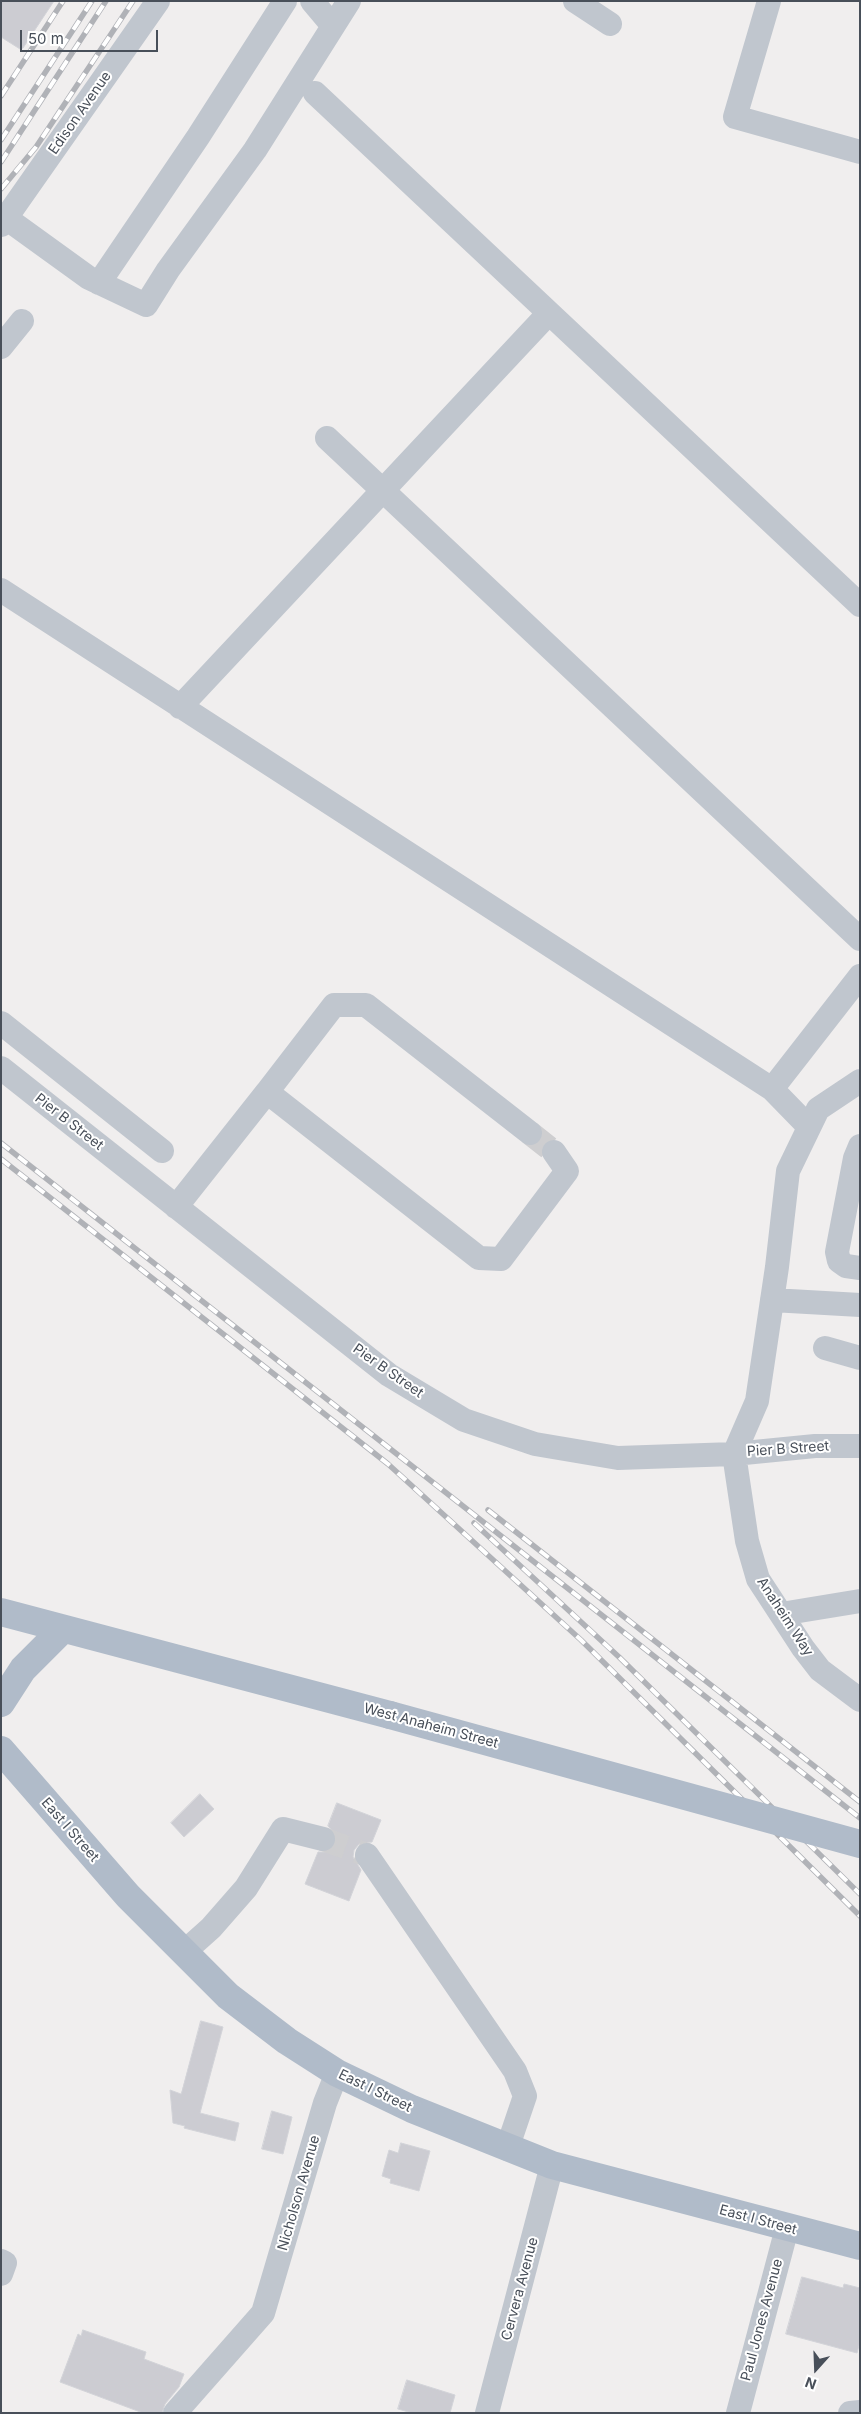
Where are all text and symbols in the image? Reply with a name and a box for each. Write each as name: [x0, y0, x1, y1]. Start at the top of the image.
scale bar: [22, 20, 160, 52]
text: 50 m: [28, 29, 64, 48]
street label: Edison Avenue: [45, 68, 115, 158]
street label: Pier B Street: [31, 1090, 107, 1154]
street label: Pier B Street: [349, 1341, 427, 1401]
street label: Pier B Street: [746, 1438, 830, 1460]
street label: Anaheim Way: [753, 1575, 817, 1659]
street label: West Anaheim Street: [362, 1700, 500, 1752]
street label: East I Street: [38, 1795, 102, 1865]
street label: East I Street: [336, 2066, 414, 2116]
street label: Nicholson Avenue: [275, 2133, 323, 2253]
street label: East I Street: [717, 2202, 799, 2238]
street label: Cervera Avenue: [498, 2236, 542, 2342]
street label: Paul Jones Avenue: [738, 2257, 786, 2383]
north arrow: [791, 2344, 841, 2394]
text: N: [803, 2374, 819, 2393]

